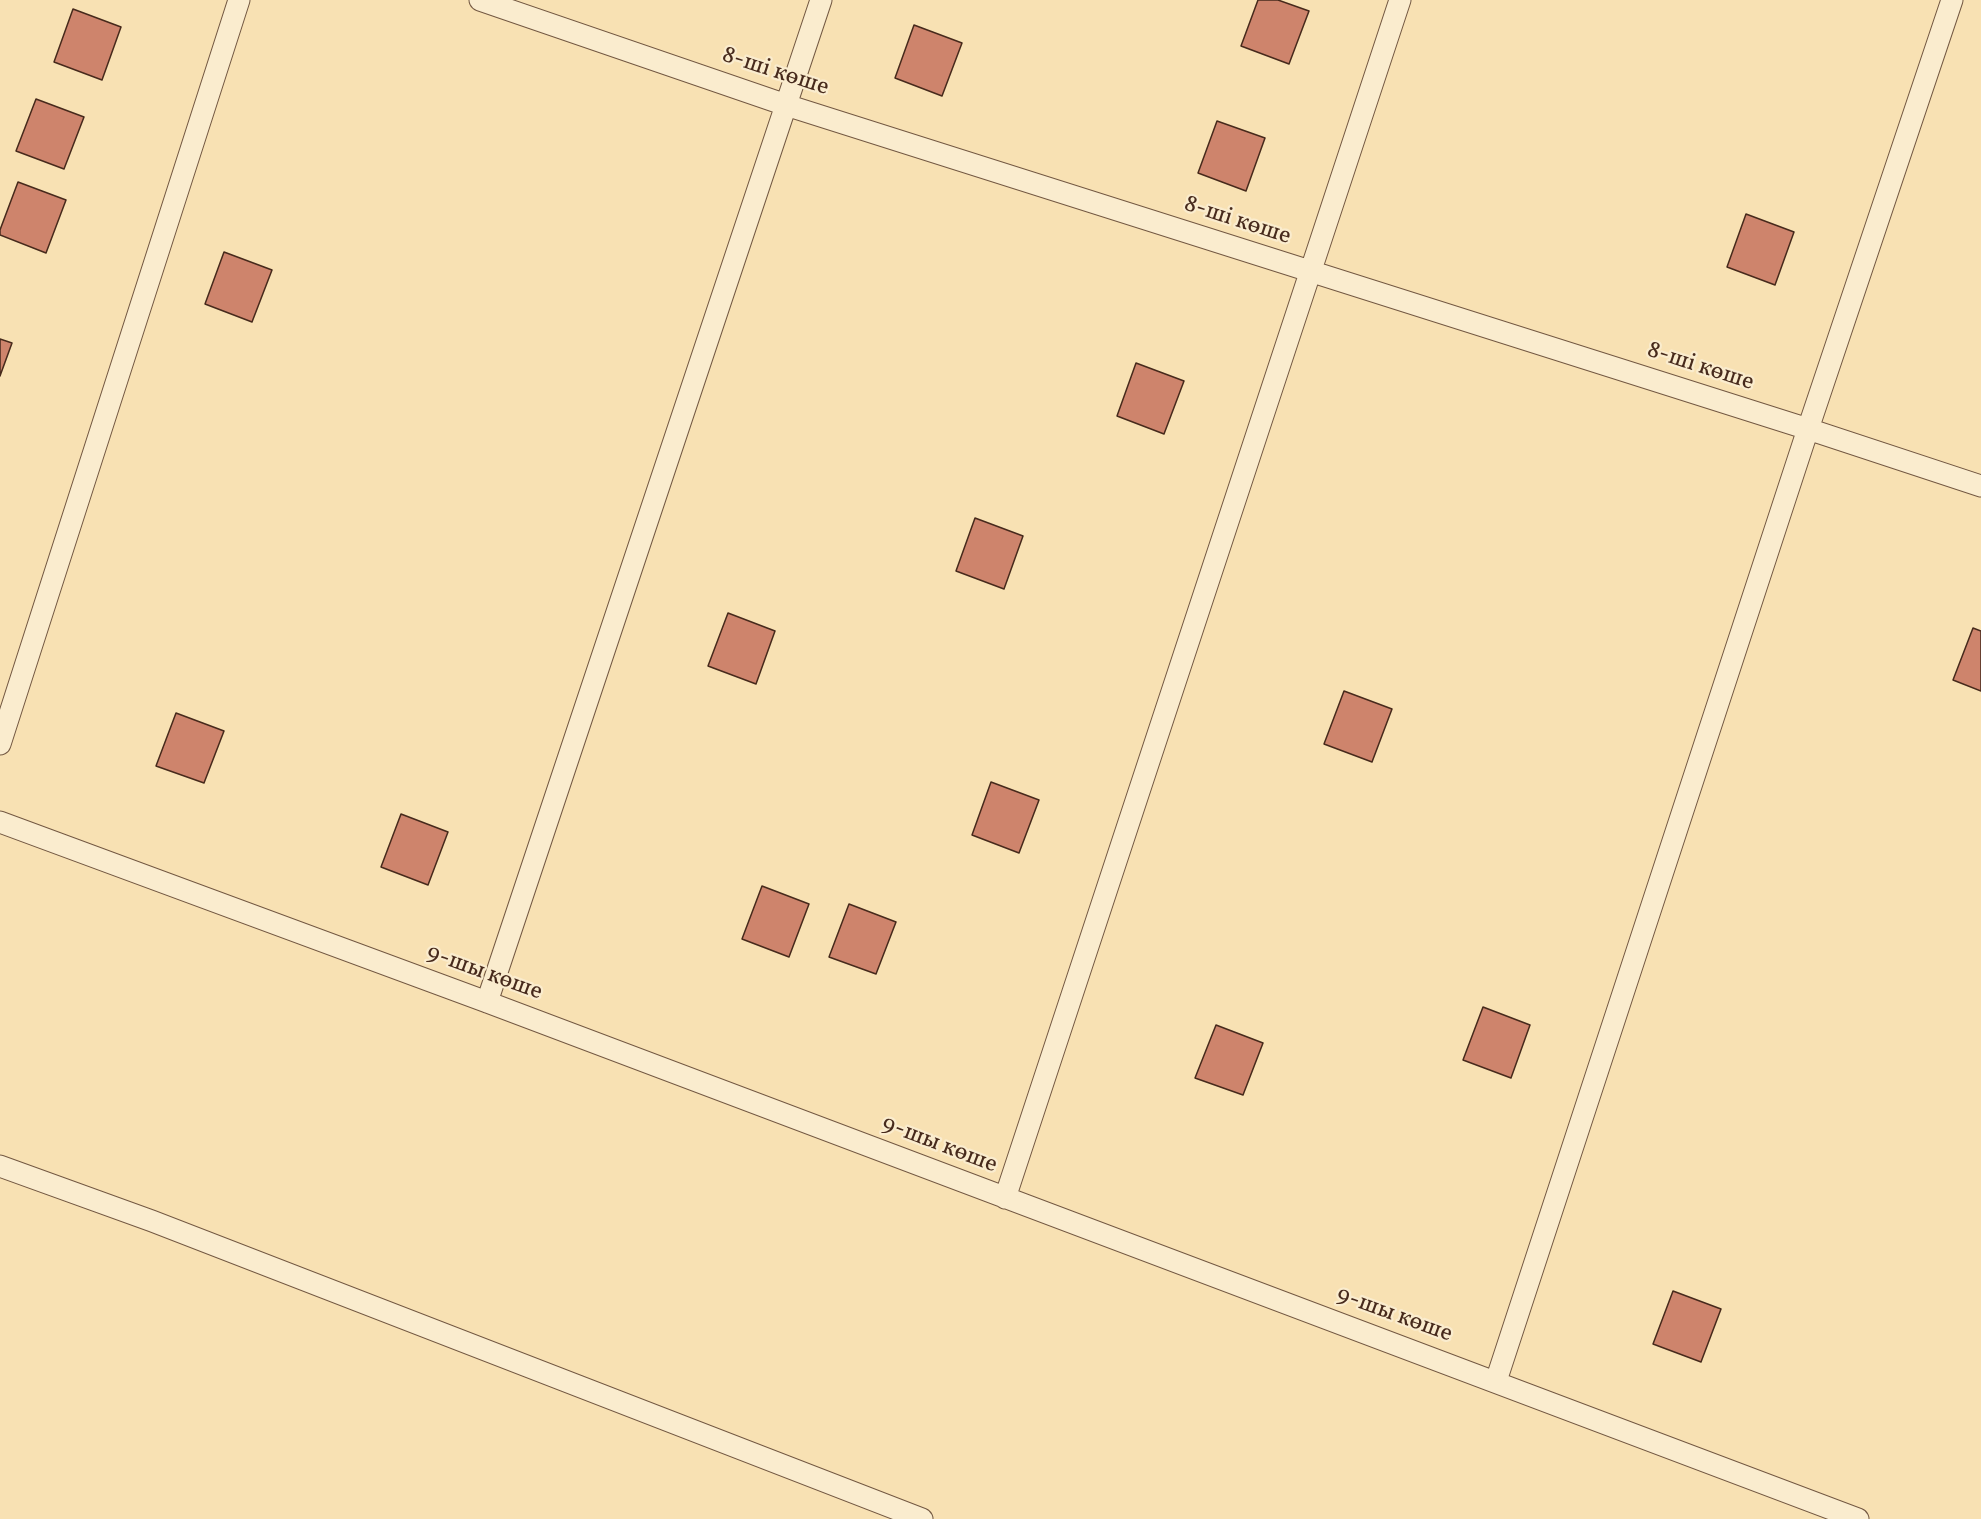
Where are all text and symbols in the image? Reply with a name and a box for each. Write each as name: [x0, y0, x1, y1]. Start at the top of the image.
street label: 8-ші көше: [718, 42, 832, 104]
street label: 8-ші көше: [1180, 191, 1294, 253]
street label: 8-ші көше: [1643, 337, 1757, 399]
street label: 9-шы көше: [422, 940, 546, 1008]
street label: 9-шы көше: [877, 1111, 1001, 1181]
street label: 9-шы көше: [1332, 1282, 1456, 1350]

